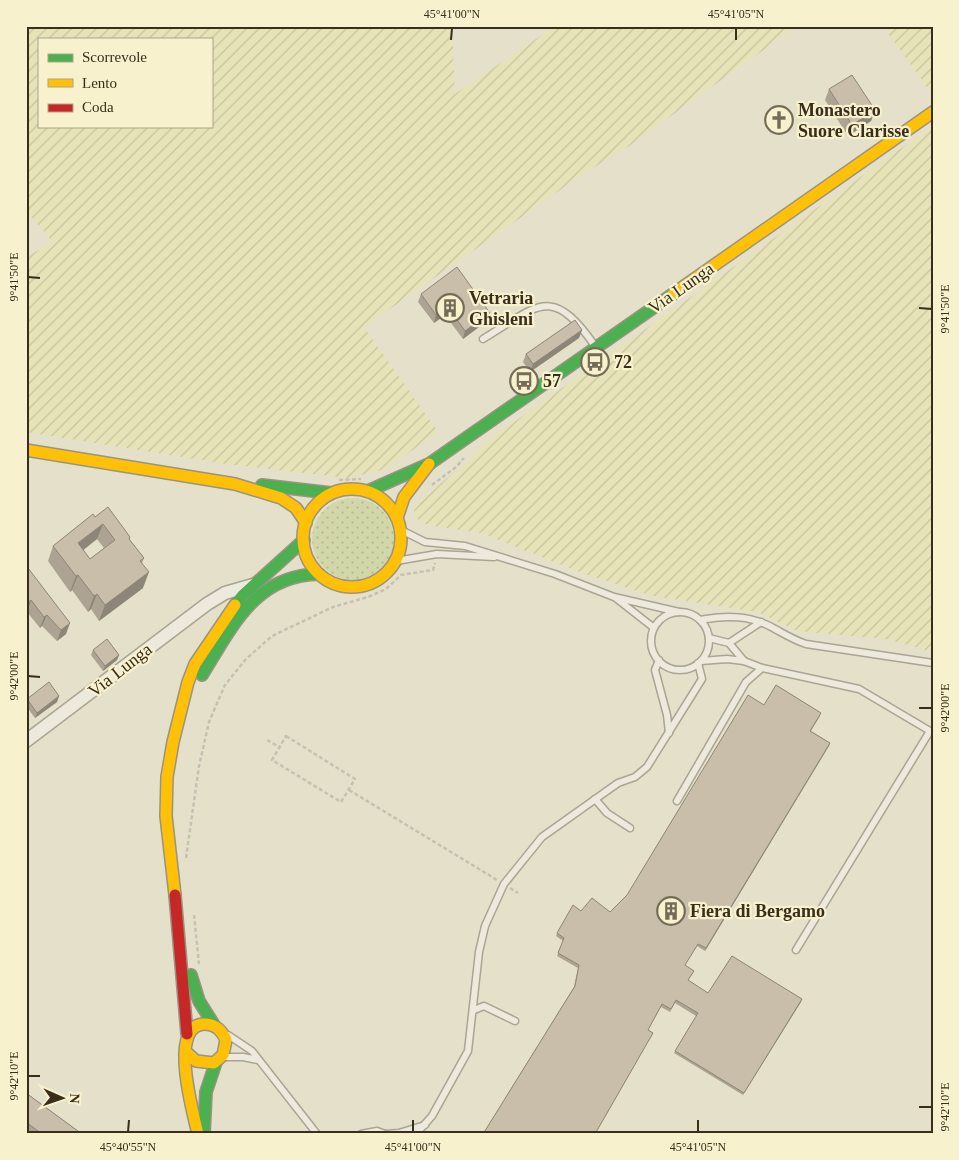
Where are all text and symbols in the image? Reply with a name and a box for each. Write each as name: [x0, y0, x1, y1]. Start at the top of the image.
text: 45°41'00"N: [424, 7, 481, 21]
text: 45°41'05"N: [708, 7, 765, 21]
legend: [38, 38, 212, 128]
text: Scorrevole: [82, 49, 147, 65]
text: Lento: [82, 75, 117, 91]
text: Coda: [82, 99, 114, 115]
place label: Monastero Suore Clarisse: [798, 100, 909, 141]
church icon: Monastero Suore Clarisse: [764, 105, 794, 135]
text: 9°41'50"E: [7, 252, 21, 302]
street label: Via Lunga: [644, 258, 718, 318]
text: 9°41'50"E: [938, 284, 952, 334]
place label: Vetraria Ghisleni: [469, 288, 533, 329]
building icon: Vetraria Ghisleni: [435, 293, 465, 323]
bus stop icon: 72: [580, 347, 610, 377]
place label: 72: [614, 352, 632, 372]
bus stop icon: 57: [509, 366, 539, 396]
place label: 57: [543, 371, 561, 391]
street label: Via Lunga: [84, 639, 156, 701]
text: 9°42'00"E: [7, 651, 21, 701]
text: 9°42'00"E: [938, 683, 952, 733]
building icon: Fiera di Bergamo: [656, 896, 686, 926]
place label: Fiera di Bergamo: [690, 901, 825, 921]
text: 9°42'10"E: [7, 1051, 21, 1101]
north arrow: [38, 1072, 88, 1122]
text: 9°42'10"E: [938, 1082, 952, 1132]
text: N: [67, 1093, 82, 1104]
text: 45°40'55"N: [100, 1140, 157, 1154]
text: 45°41'00"N: [385, 1140, 442, 1154]
text: 45°41'05"N: [670, 1140, 727, 1154]

